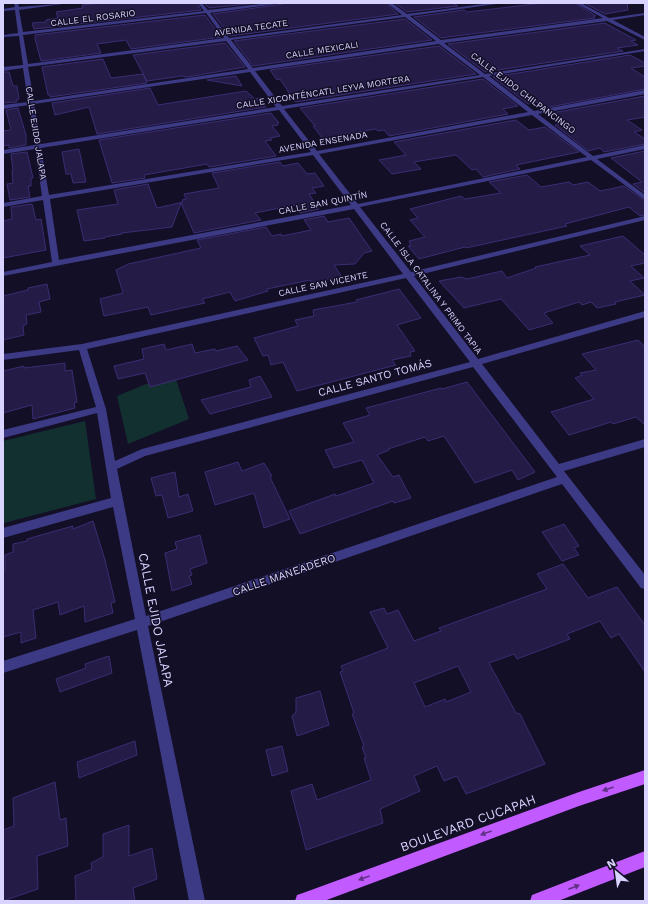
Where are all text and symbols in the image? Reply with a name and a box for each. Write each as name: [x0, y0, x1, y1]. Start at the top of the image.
street label: CALLE EL ROSARIO: [50, 8, 136, 28]
street label: AVENIDA TECATE: [213, 18, 289, 38]
street label: CALLE MEXICALI: [285, 39, 359, 61]
street label: CALLE EJIDO CHILPANCINGO: [469, 50, 578, 136]
street label: CALLE XICONTÉNCATL LEYVA MORTERA: [235, 72, 410, 111]
street label: CALLE EJIDO JALAPA: [24, 86, 48, 180]
street label: AVENIDA ENSENADA: [278, 129, 368, 155]
street label: CALLE SAN QUINTÍN: [278, 189, 368, 217]
street label: CALLE ISLA CATALINA Y PRIMO TAPIA: [378, 220, 484, 356]
street label: CALLE SAN VICENTE: [278, 270, 369, 298]
street label: CALLE SANTO TOMÁS: [316, 356, 433, 399]
street label: CALLE MANEADERO: [231, 551, 337, 599]
street label: CALLE EJIDO JALAPA: [136, 552, 176, 689]
one-way arrow: [602, 786, 614, 792]
street label: BOULEVARD CUCAPAH: [398, 791, 538, 855]
one-way arrow: [479, 831, 491, 837]
north arrow: [596, 852, 636, 892]
text: N: [605, 856, 618, 871]
one-way arrow: [357, 876, 369, 882]
one-way arrow: [569, 883, 581, 889]

